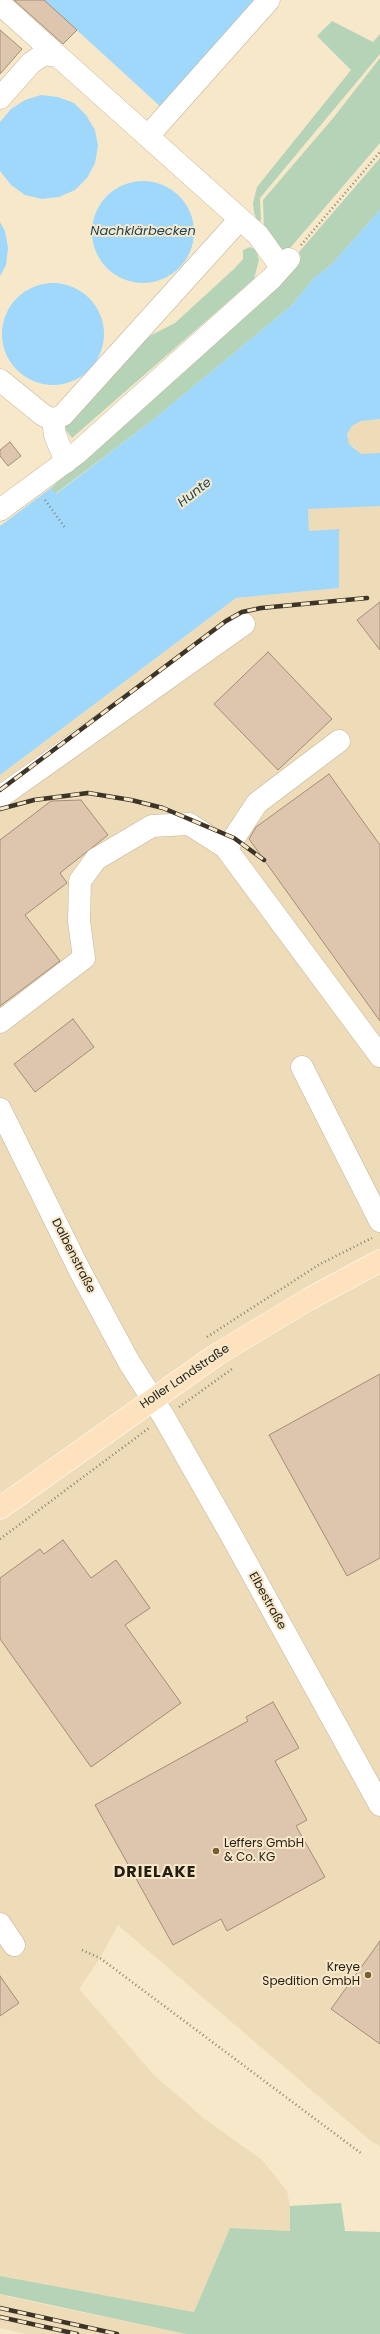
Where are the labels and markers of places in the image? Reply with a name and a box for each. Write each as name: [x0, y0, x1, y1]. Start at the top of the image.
place label: Leffers GmbH & Co. KG: [224, 1837, 304, 1865]
marker: Leffers GmbH & Co. KG: [211, 1846, 221, 1856]
place label: Kreye Spedition GmbH: [262, 1961, 360, 1989]
marker: Kreye Spedition GmbH: [363, 1970, 373, 1980]

